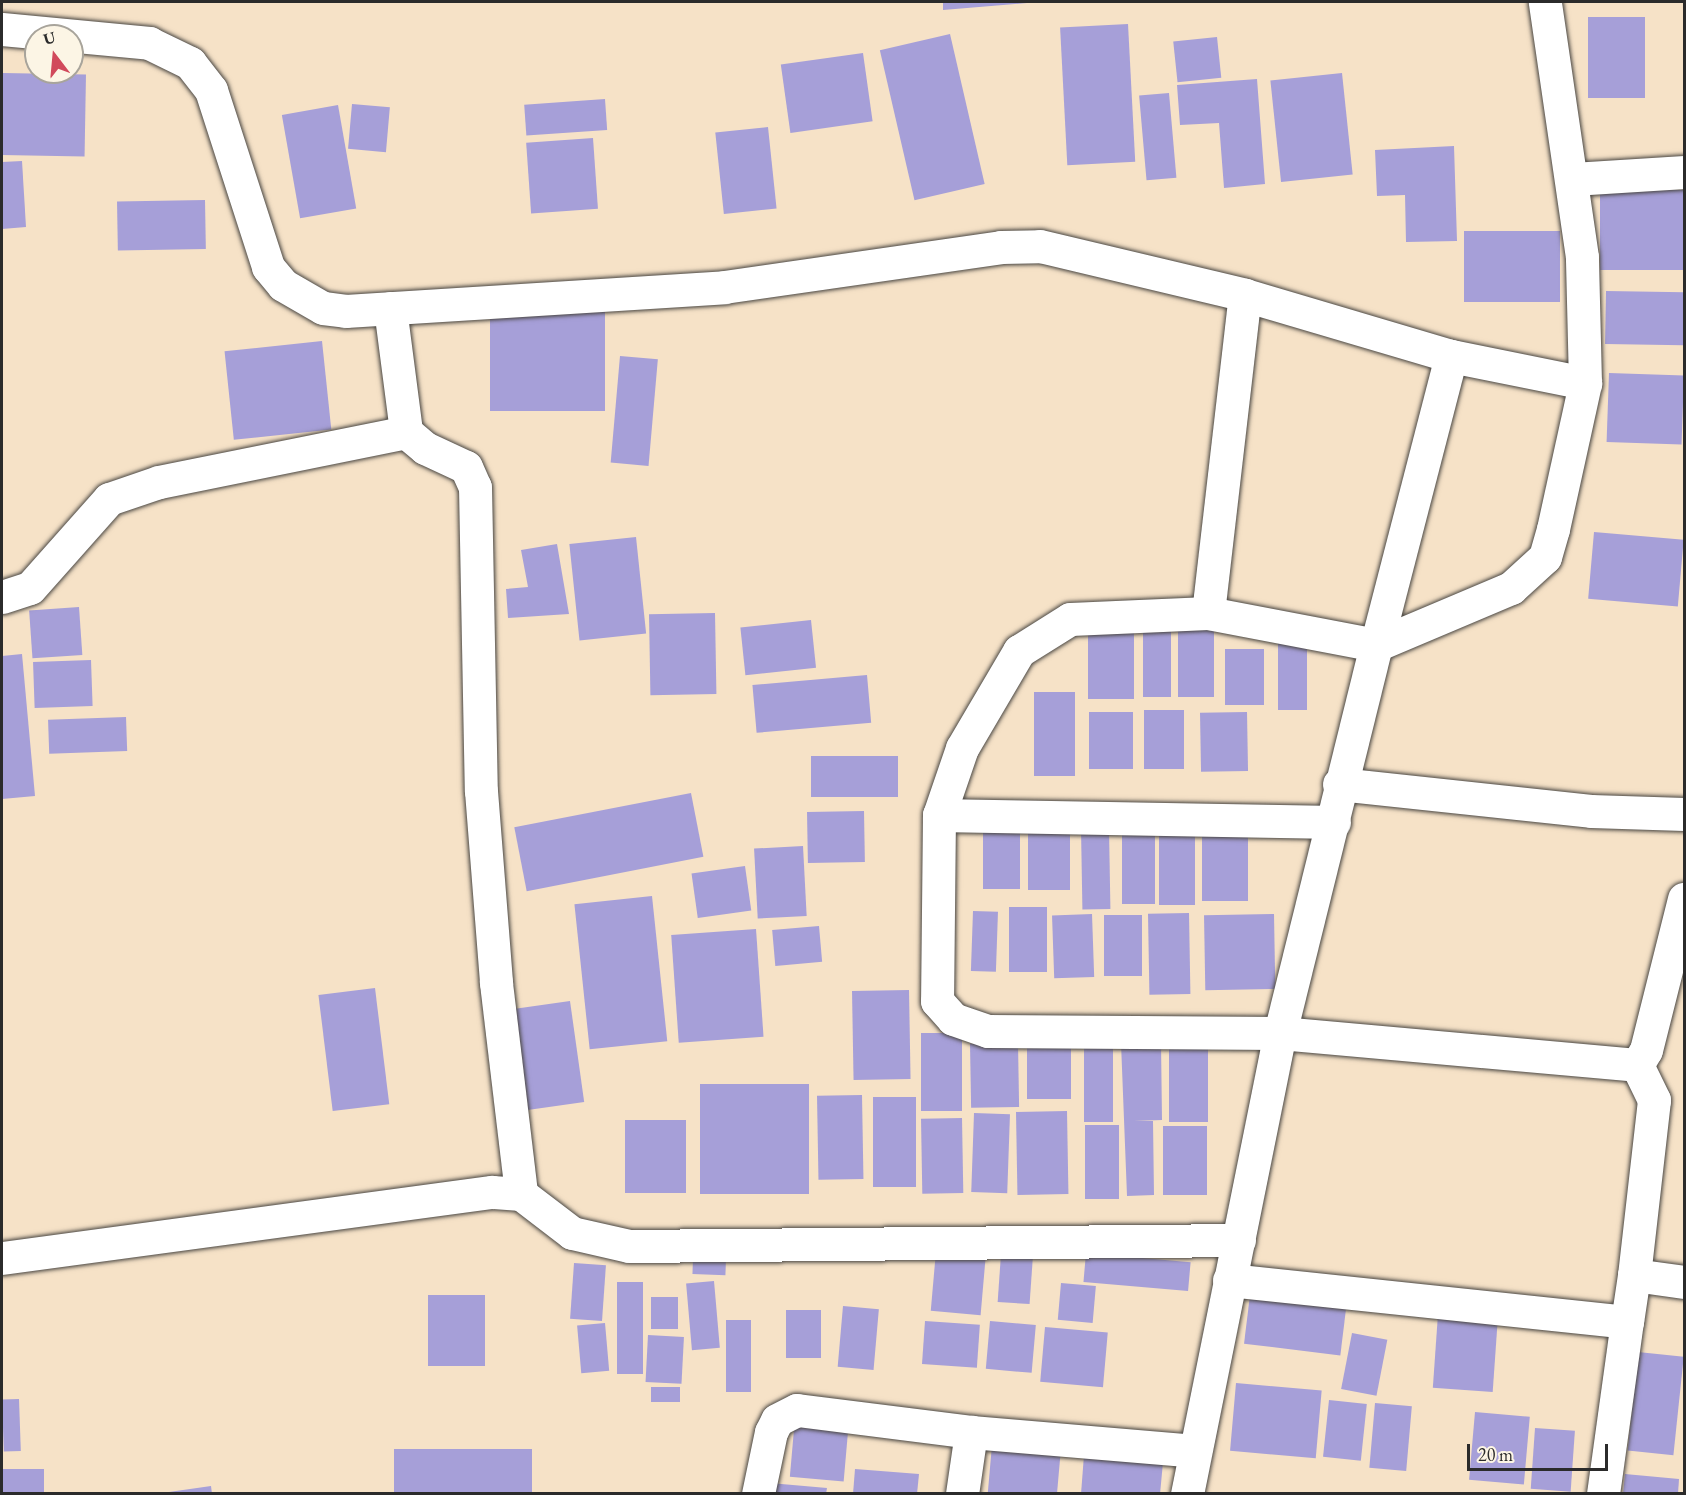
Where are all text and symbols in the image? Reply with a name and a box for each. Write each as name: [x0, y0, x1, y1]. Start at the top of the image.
north arrow: [24, 24, 84, 84]
text: U: [41, 26, 58, 50]
scale bar: [1470, 1432, 1611, 1470]
text: 20 m: [1478, 1443, 1513, 1466]

